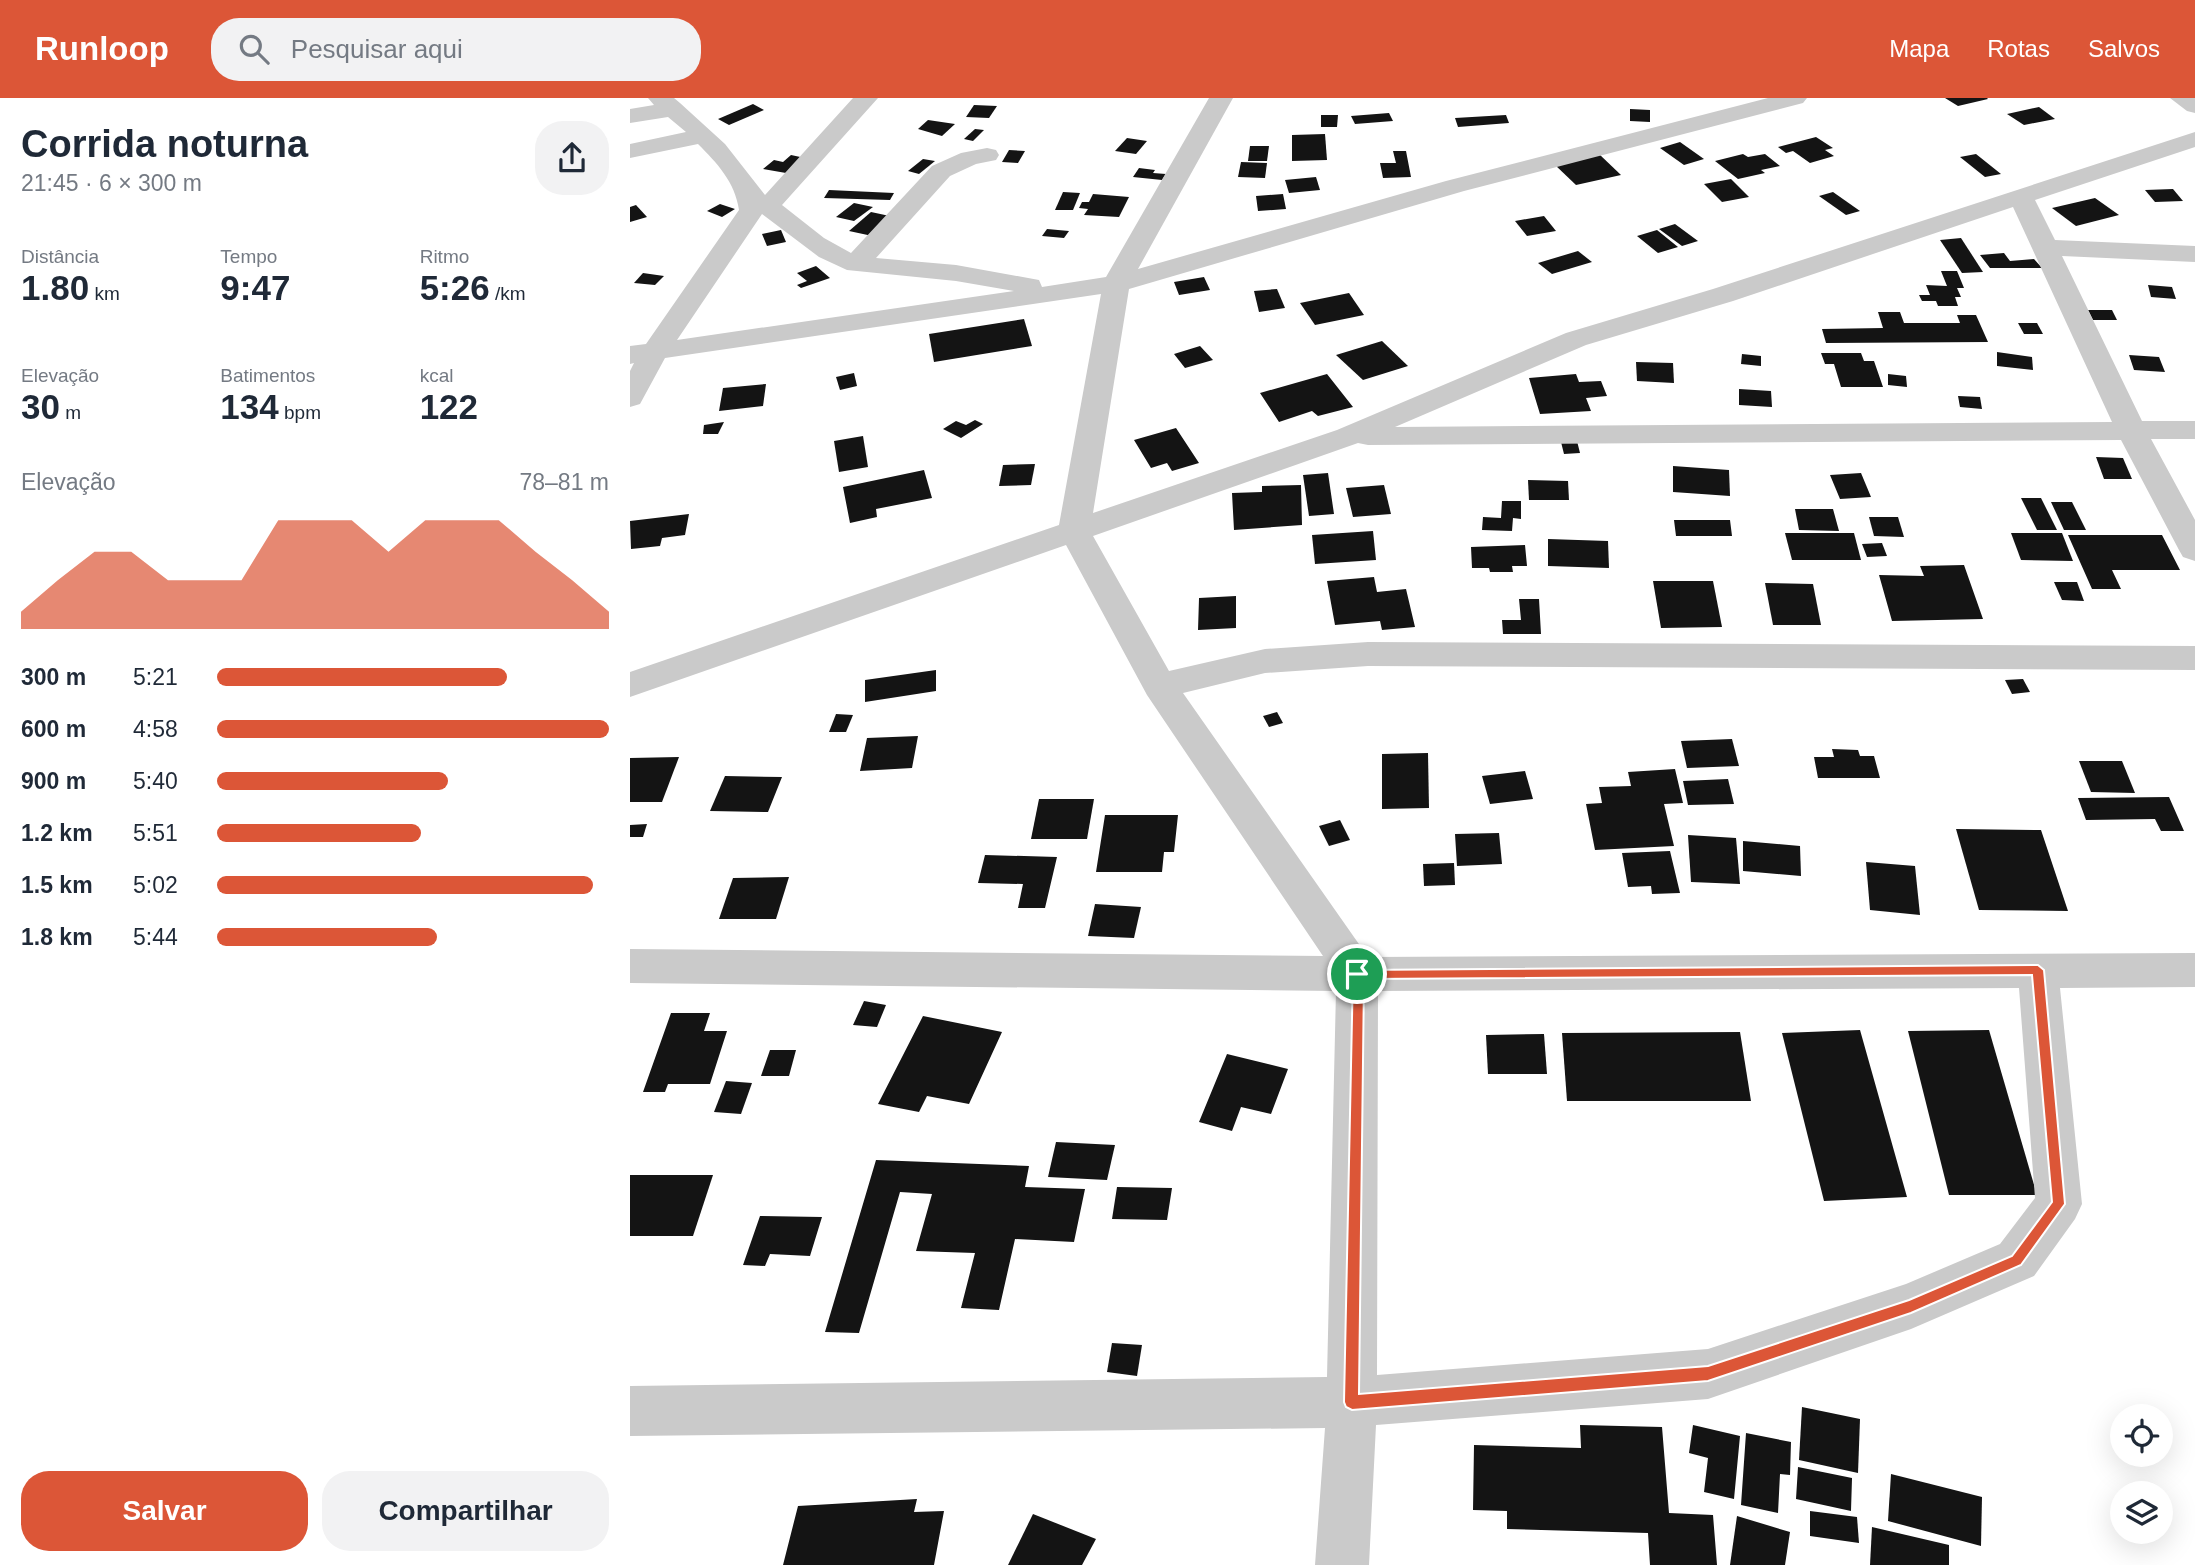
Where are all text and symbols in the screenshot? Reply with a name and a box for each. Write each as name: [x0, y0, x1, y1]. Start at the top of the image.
search box: [211, 18, 701, 81]
text: Runloop: [35, 30, 169, 67]
icon: search: [235, 30, 273, 68]
text: Pesquisar aqui: [291, 34, 463, 64]
text: Mapa: [1889, 35, 1949, 62]
text: Rotas: [1987, 35, 2050, 62]
text: Salvos: [2088, 35, 2160, 62]
button: share: [535, 121, 609, 195]
text: Corrida noturna: [21, 123, 308, 165]
text: 21:45 · 6 × 300 m: [21, 170, 202, 196]
text: Distância: [21, 246, 99, 267]
text: Tempo: [220, 246, 277, 267]
text: Ritmo: [420, 246, 469, 267]
text: 1.80: [21, 268, 89, 307]
text: 9:47: [220, 268, 290, 307]
text: 5:26: [420, 268, 490, 307]
text: km: [89, 283, 120, 304]
text: /km: [490, 283, 526, 304]
text: Elevação: [21, 365, 99, 386]
text: Batimentos: [220, 365, 315, 386]
text: kcal: [420, 365, 453, 386]
text: 30: [21, 387, 60, 426]
text: 134: [220, 387, 279, 426]
text: 122: [420, 387, 478, 426]
text: m: [60, 402, 81, 423]
text: bpm: [279, 402, 321, 423]
text: Elevação: [21, 469, 116, 495]
text: 78–81 m: [519, 469, 609, 495]
text: 300 m: [21, 664, 86, 690]
text: 5:21: [133, 664, 178, 690]
text: 600 m: [21, 716, 86, 742]
text: 4:58: [133, 716, 178, 742]
text: 900 m: [21, 768, 86, 794]
text: 5:40: [133, 768, 178, 794]
text: 1.2 km: [21, 820, 93, 846]
text: 5:51: [133, 820, 178, 846]
text: 1.5 km: [21, 872, 93, 898]
text: 5:02: [133, 872, 178, 898]
text: 1.8 km: [21, 924, 93, 950]
text: 5:44: [133, 924, 178, 950]
pin: [1327, 944, 1387, 1004]
icon: arrive: [1338, 955, 1376, 993]
map controls: [2110, 1404, 2173, 1544]
button: locate: [2110, 1404, 2173, 1467]
button: Salvar: [21, 1471, 308, 1551]
button: Compartilhar: [322, 1471, 609, 1551]
button: layers: [2110, 1481, 2173, 1544]

